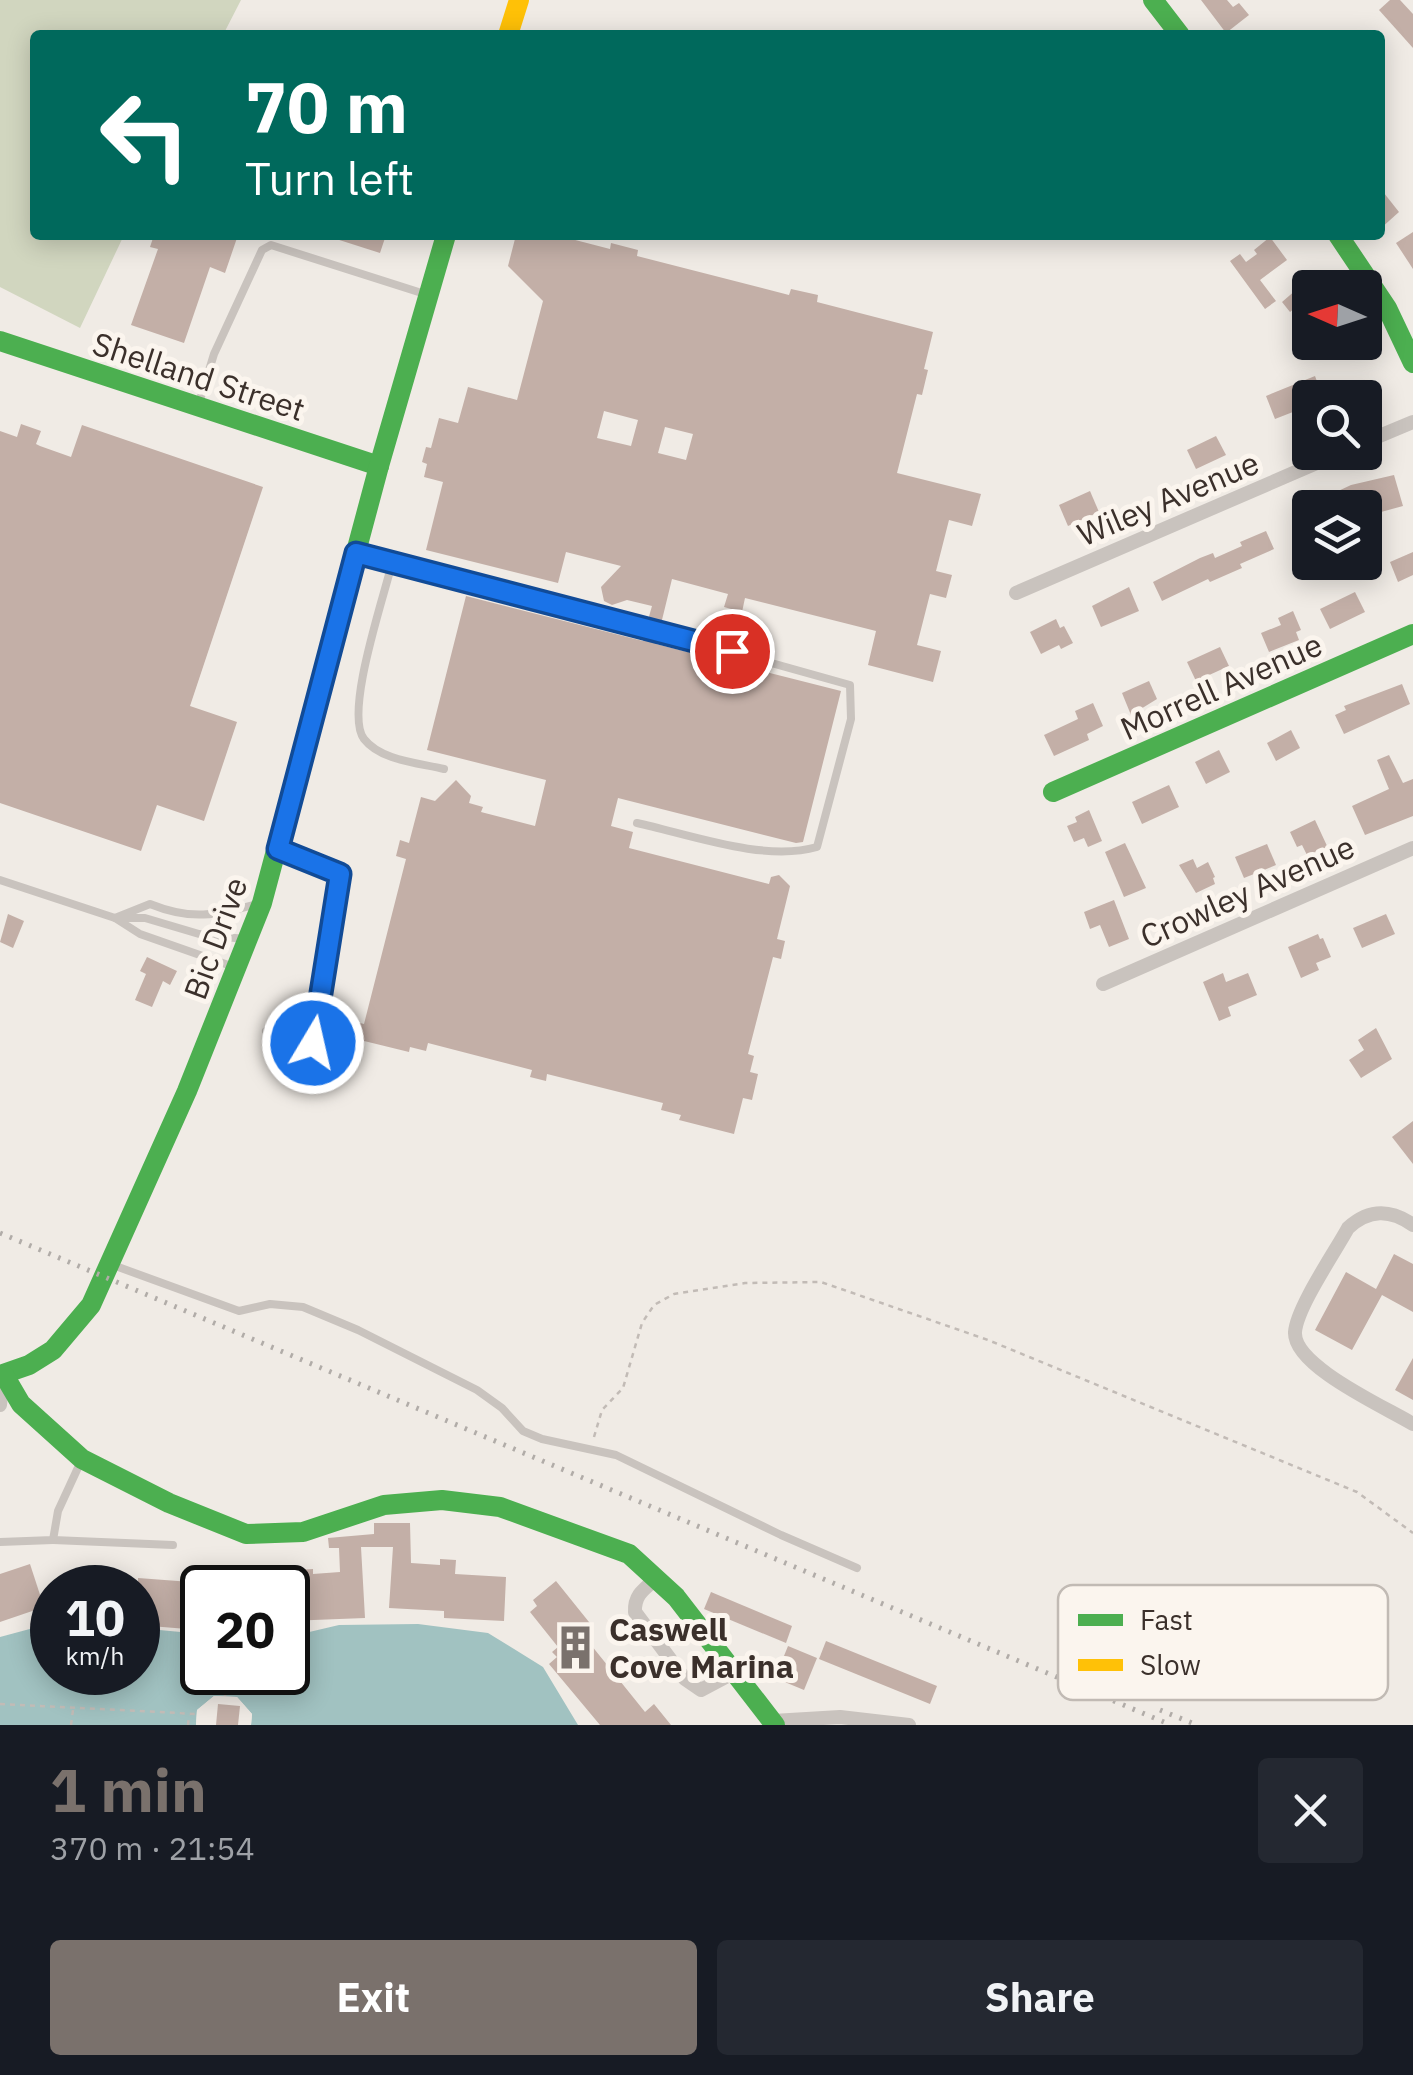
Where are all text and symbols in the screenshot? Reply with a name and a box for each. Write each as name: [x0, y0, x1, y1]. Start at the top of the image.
text: 70 m: [245, 61, 408, 152]
icon: left: [80, 70, 210, 200]
text: Turn left: [245, 149, 414, 207]
north arrow: [1292, 270, 1382, 360]
map controls: [1292, 270, 1382, 580]
street label: Shelland Street: [88, 322, 310, 430]
button: search: [1292, 380, 1382, 470]
street label: Wiley Avenue: [1071, 441, 1265, 555]
button: layers: [1292, 490, 1382, 580]
pin: [690, 609, 775, 694]
street label: Morrell Avenue: [1114, 623, 1328, 749]
icon: arrive: [705, 624, 760, 679]
street label: Crowley Avenue: [1133, 825, 1361, 957]
street label: Bic Drive: [174, 871, 256, 1005]
position arrow: [261, 991, 365, 1095]
speed limit sign: 20: [180, 1565, 310, 1695]
text: 10: [65, 1585, 125, 1650]
legend: [1058, 1585, 1388, 1700]
text: Fast: [1140, 1601, 1193, 1638]
place label: Caswell Cove Marina: [609, 1608, 794, 1687]
building icon: Caswell Cove Marina: [552, 1623, 600, 1671]
text: km/h: [66, 1639, 124, 1672]
text: Slow: [1140, 1646, 1201, 1683]
text: 1 min: [50, 1750, 207, 1829]
button: close: [1258, 1758, 1363, 1863]
text: 370 m · 21:54: [50, 1827, 255, 1869]
button: Exit: [50, 1940, 697, 2055]
button: Share: [717, 1940, 1363, 2055]

